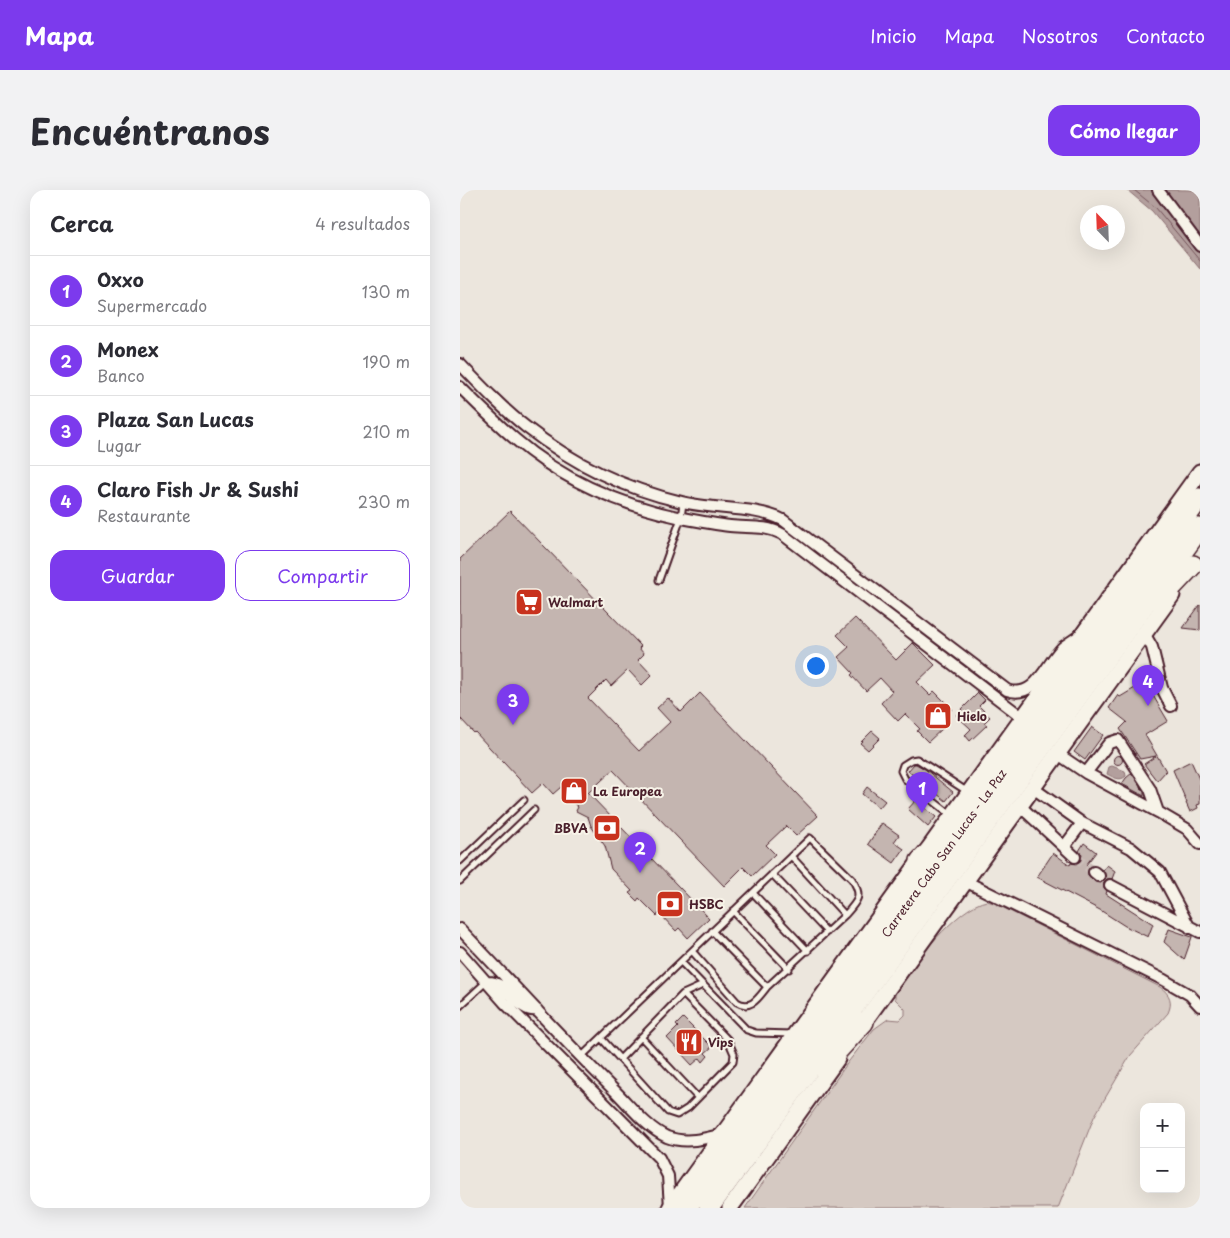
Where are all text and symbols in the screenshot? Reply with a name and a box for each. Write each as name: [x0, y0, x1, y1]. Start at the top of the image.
text: Mapa: [25, 17, 94, 53]
text: Inicio: [870, 22, 917, 49]
text: Mapa: [945, 22, 994, 49]
text: Nosotros: [1022, 22, 1098, 49]
text: Contacto: [1126, 22, 1205, 49]
text: Encuéntranos: [30, 104, 270, 157]
button: Cómo llegar: [1048, 105, 1200, 156]
north arrow: [1080, 205, 1125, 250]
text: Cerca: [50, 207, 114, 239]
text: 4 resultados: [315, 211, 410, 235]
text: Oxxo: [97, 265, 144, 293]
text: 1: [62, 279, 70, 303]
text: 130 m: [362, 279, 410, 303]
text: Supermercado: [97, 293, 207, 317]
text: Monex: [97, 335, 159, 363]
text: 2: [60, 349, 72, 373]
text: 190 m: [362, 349, 410, 373]
text: Banco: [97, 363, 145, 387]
text: Plaza San Lucas: [97, 405, 254, 433]
text: 3: [61, 419, 71, 443]
text: 210 m: [362, 419, 410, 443]
text: Lugar: [97, 433, 141, 457]
text: Claro Fish Jr & Sushi: [97, 475, 299, 503]
text: 4: [61, 489, 71, 513]
text: 230 m: [358, 489, 410, 513]
text: Restaurante: [97, 503, 191, 527]
button: Guardar: [50, 550, 225, 601]
button: Compartir: [235, 550, 410, 601]
supermarket icon: Walmart: [514, 587, 544, 617]
place label: Walmart: [548, 593, 604, 611]
your location: [803, 653, 829, 679]
pin: 4: [1132, 665, 1164, 706]
pin: 3: [497, 684, 529, 725]
shop icon: Hielo: [923, 701, 953, 731]
place label: Hielo: [957, 707, 987, 725]
street label: Carretera Cabo San Lucas - La Paz: [877, 765, 1011, 941]
pin: 1: [906, 772, 938, 813]
shop icon: La Europea: [559, 776, 589, 806]
place label: La Europea: [593, 782, 663, 800]
bank icon: BBVA: [592, 813, 622, 843]
place label: BBVA: [554, 819, 589, 837]
pin: 2: [624, 832, 656, 873]
bank icon: HSBC: [655, 889, 685, 919]
place label: HSBC: [689, 895, 724, 913]
restaurant icon: Vips: [674, 1027, 704, 1057]
place label: Vips: [708, 1033, 733, 1051]
map controls: [1140, 1103, 1185, 1193]
button: +: [1140, 1103, 1185, 1148]
button: −: [1140, 1148, 1185, 1193]

